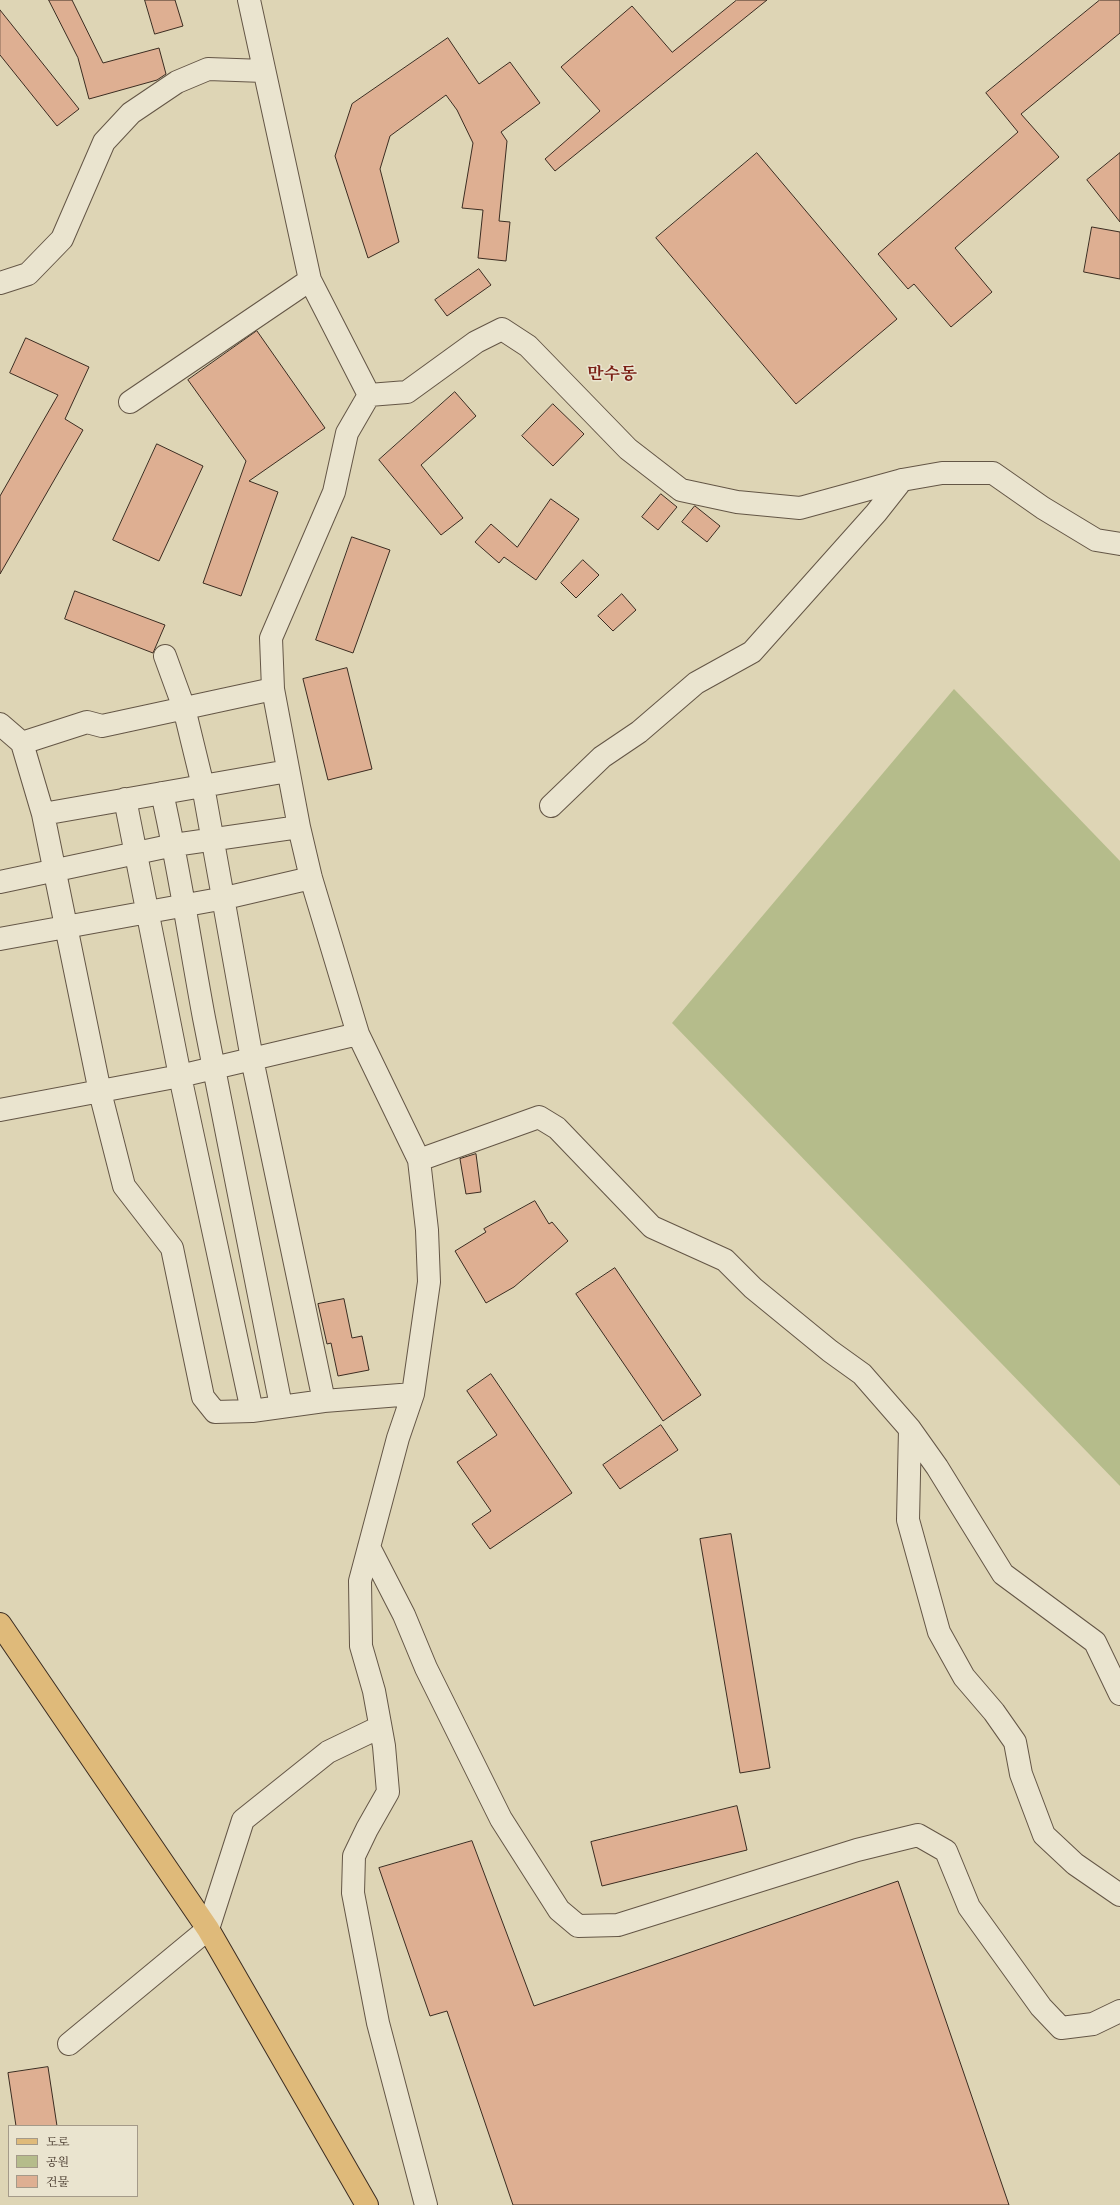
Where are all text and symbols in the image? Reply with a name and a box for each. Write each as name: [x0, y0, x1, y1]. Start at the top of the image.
district label: 만수동: [587, 365, 637, 385]
legend: [8, 2125, 138, 2197]
text: 도로: [46, 2134, 69, 2150]
text: 공원: [46, 2154, 69, 2170]
text: 건물: [46, 2174, 69, 2190]

